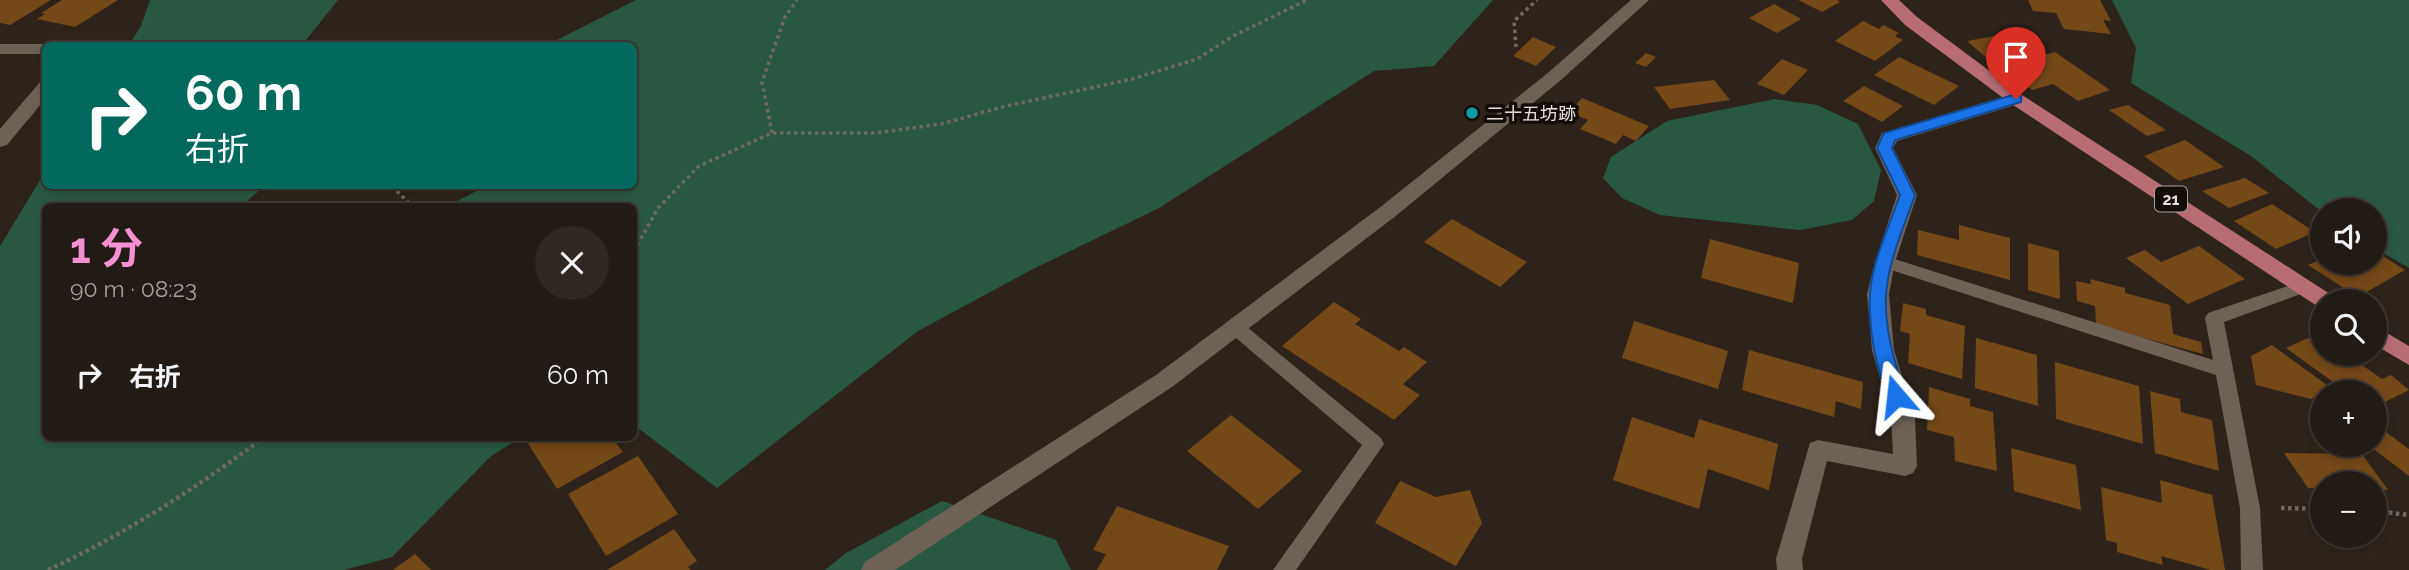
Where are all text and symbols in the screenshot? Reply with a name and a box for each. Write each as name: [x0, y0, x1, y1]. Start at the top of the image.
pin: [1986, 27, 2046, 99]
icon: arrive: [1997, 38, 2035, 76]
text: 60 m: [185, 64, 302, 121]
icon: right: [70, 70, 161, 161]
place label: 二十五坊跡: [1486, 103, 1576, 124]
marker: 二十五坊跡: [1464, 105, 1480, 121]
text: 右折: [185, 130, 249, 167]
road number: 21: [2155, 186, 2187, 211]
map controls: [2310, 198, 2387, 548]
button: sound: [2310, 198, 2387, 275]
text: 1 分: [70, 224, 143, 273]
button: close: [535, 226, 609, 300]
text: 90 m · 08:23: [70, 275, 197, 302]
button: search: [2310, 289, 2387, 366]
icon: right: [70, 356, 108, 394]
position arrow: [1859, 359, 1933, 433]
text: 60 m: [547, 360, 609, 390]
text: 右折: [129, 362, 181, 392]
button: +: [2310, 380, 2387, 457]
button: −: [2310, 471, 2387, 548]

